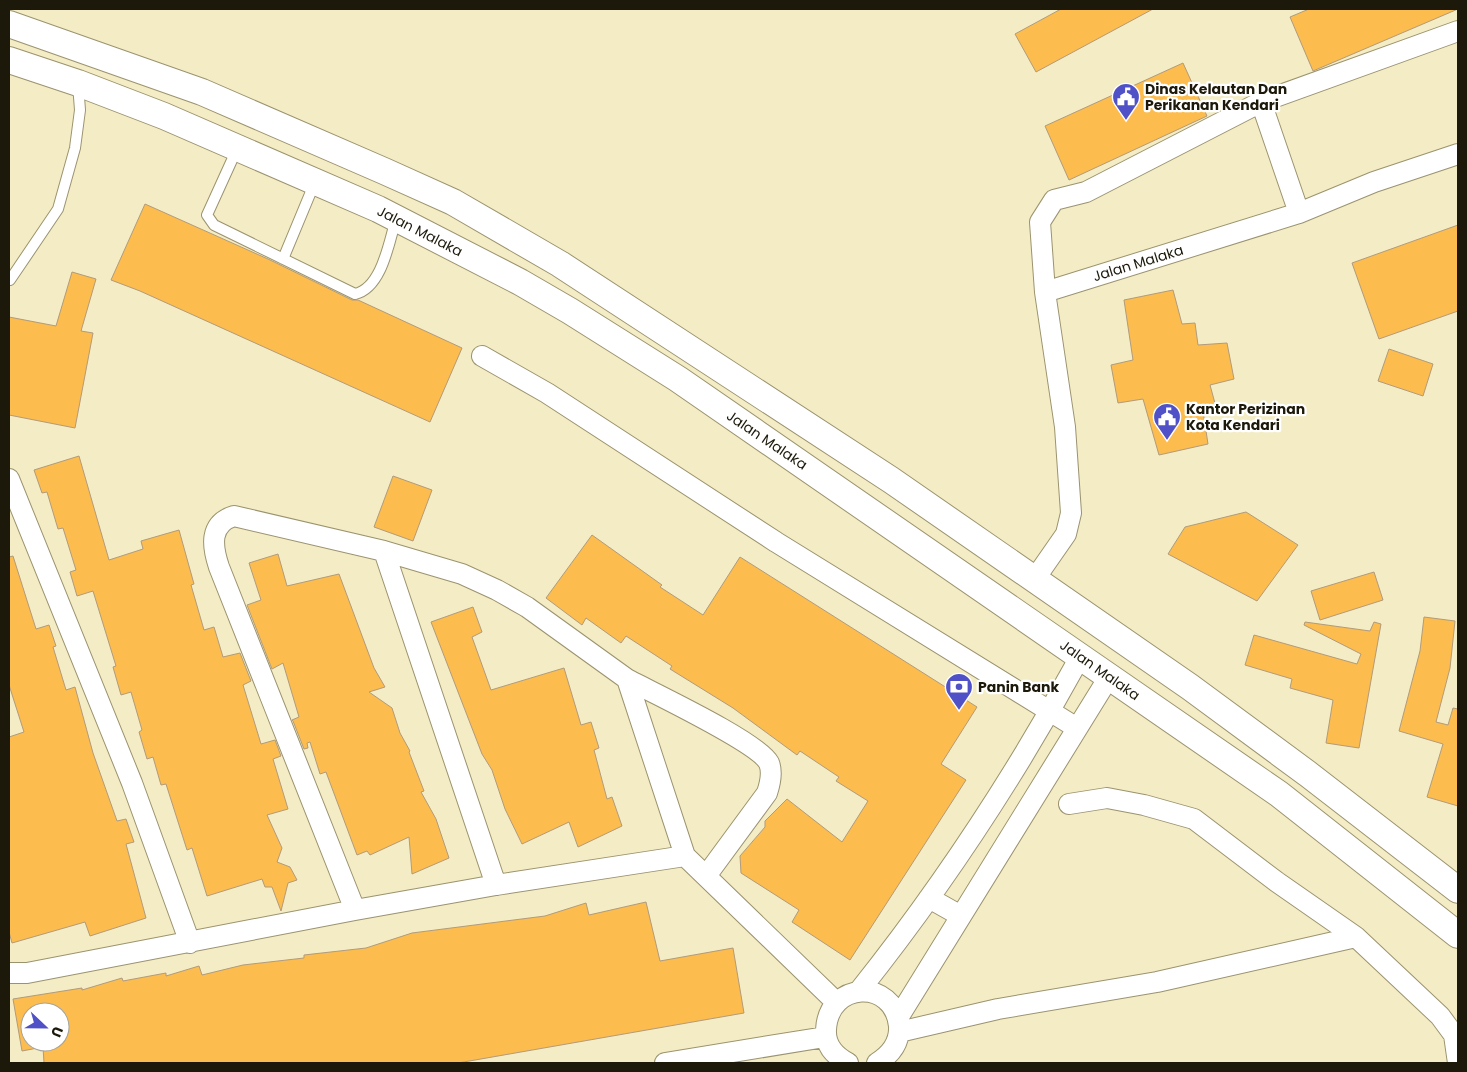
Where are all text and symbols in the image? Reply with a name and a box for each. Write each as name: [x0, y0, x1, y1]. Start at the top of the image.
place label: Dinas Kelautan Dan Perikanan Kendari: [1145, 79, 1287, 115]
public building icon: Dinas Kelautan Dan Perikanan Kendari: [1111, 82, 1141, 121]
street label: Jalan Malaka: [374, 201, 466, 261]
street label: Jalan Malaka: [1090, 240, 1186, 286]
place label: Kantor Perizinan Kota Kendari: [1186, 399, 1305, 435]
public building icon: Kantor Perizinan Kota Kendari: [1152, 402, 1182, 441]
street label: Jalan Malaka: [723, 406, 811, 474]
street label: Jalan Malaka: [1056, 635, 1144, 705]
bank icon: Panin Bank: [944, 672, 974, 711]
place label: Panin Bank: [978, 677, 1059, 697]
north arrow: [20, 1002, 70, 1052]
text: U: [46, 1024, 68, 1040]

